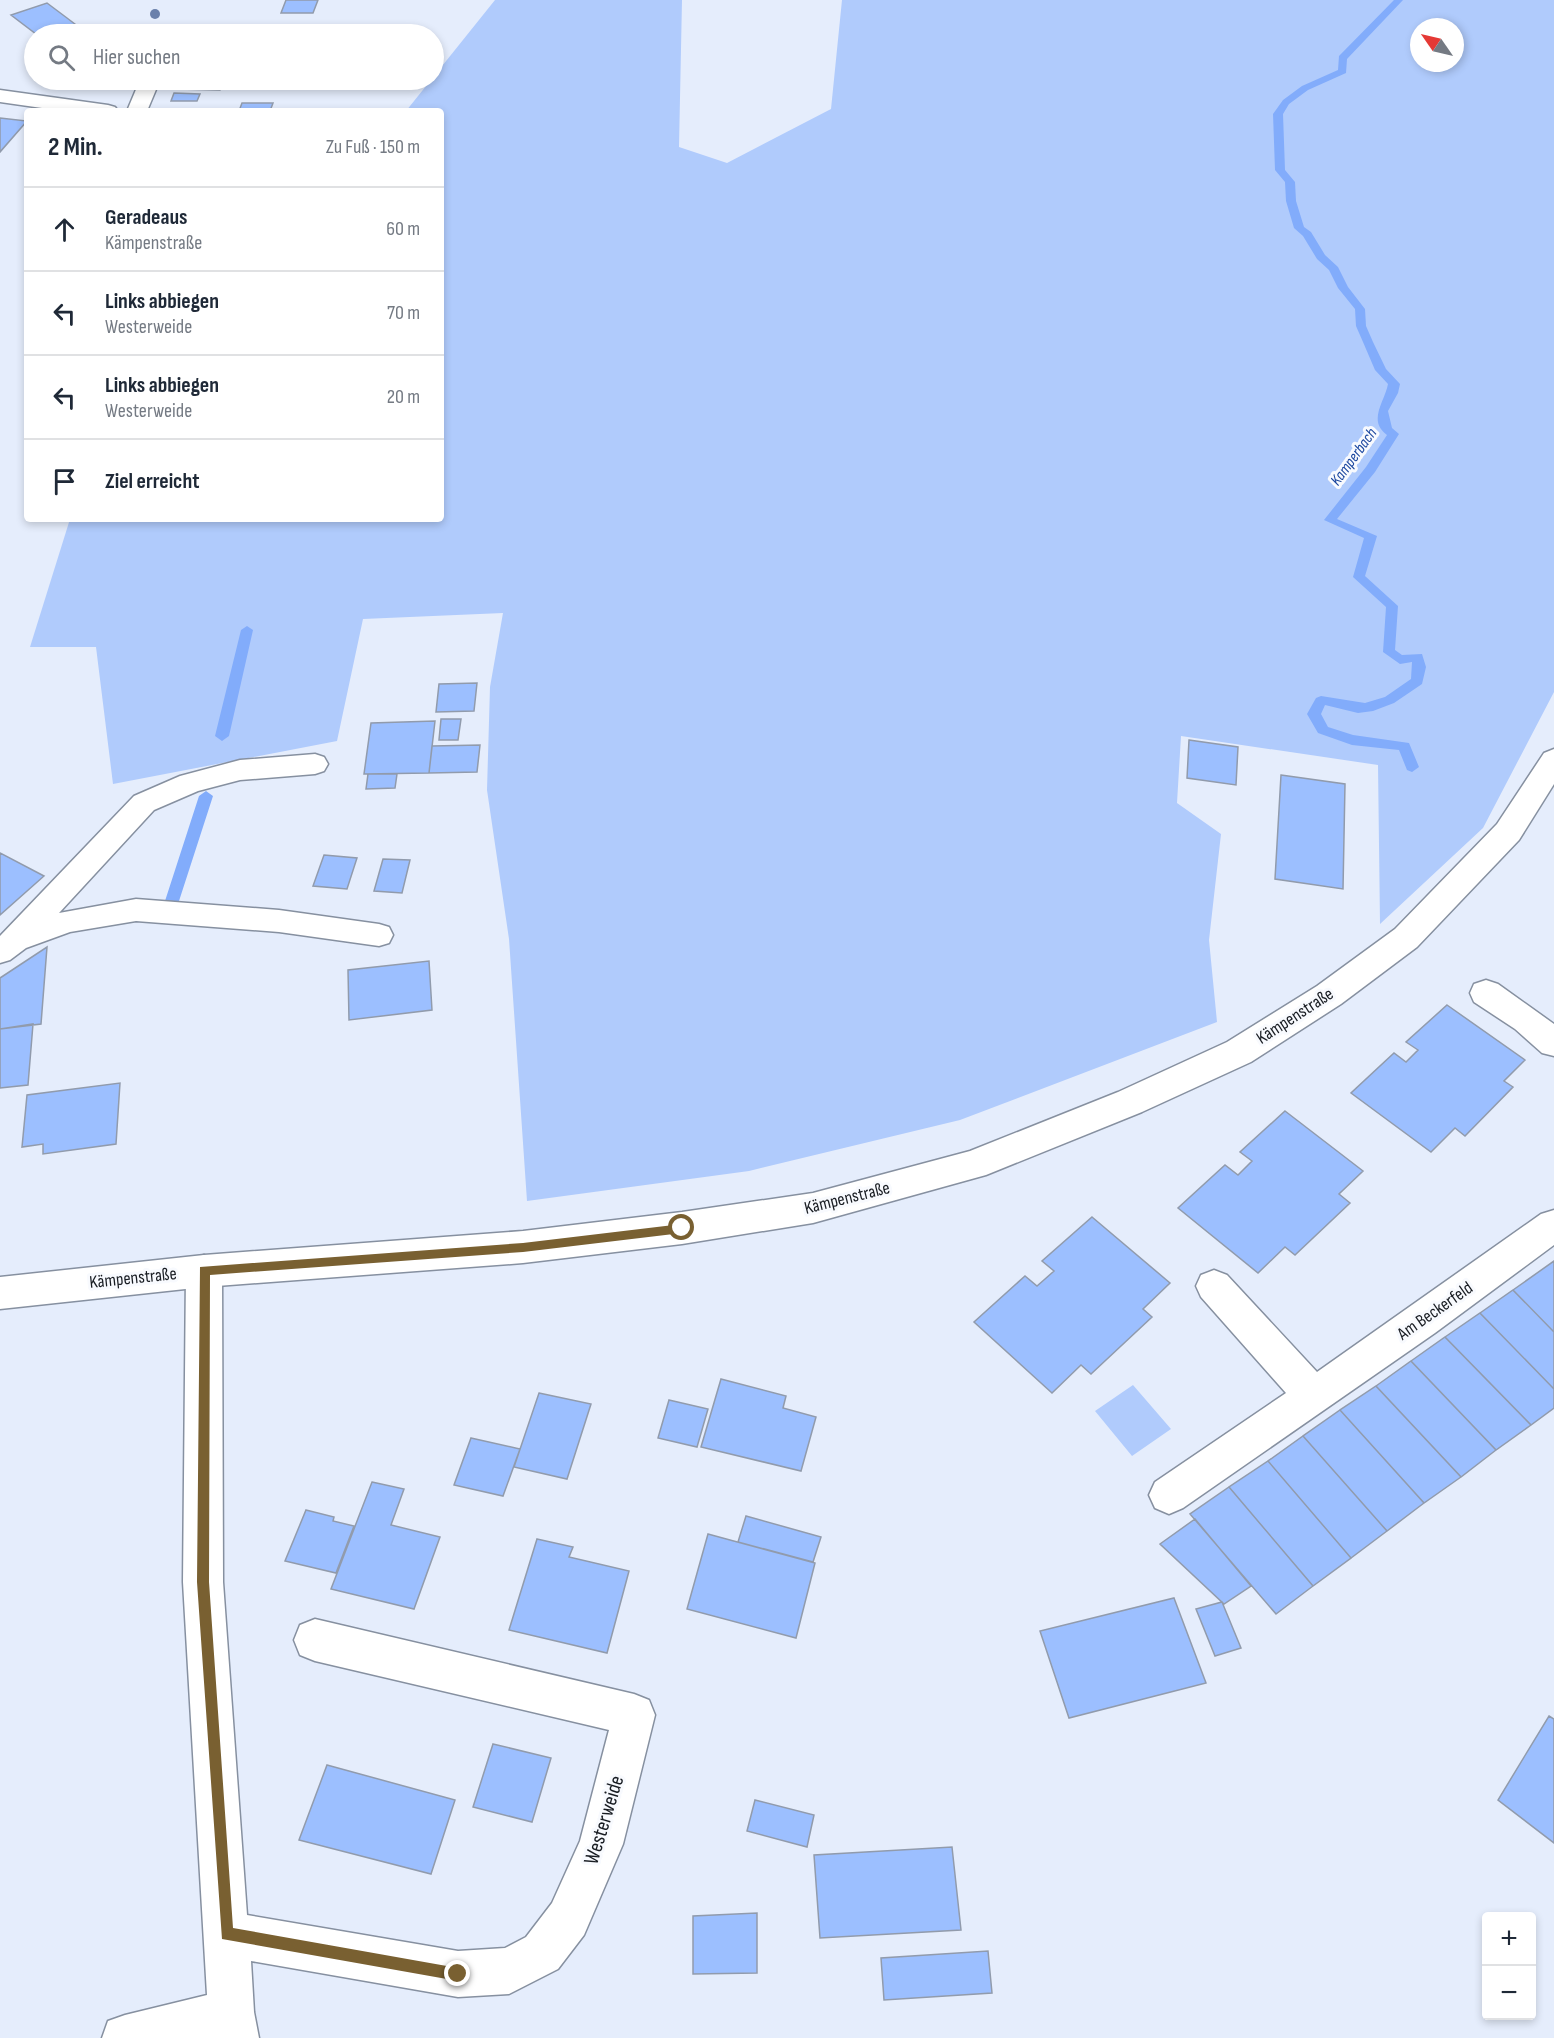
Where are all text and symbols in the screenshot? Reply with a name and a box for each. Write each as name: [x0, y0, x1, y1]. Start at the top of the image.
north arrow: [1410, 18, 1464, 72]
search box: [24, 24, 444, 90]
icon: search: [45, 41, 78, 74]
text: Hier suchen: [93, 44, 181, 71]
text: 2 Min.: [48, 132, 103, 163]
text: Zu Fuß · 150 m: [326, 135, 420, 159]
text: Geradeaus: [105, 204, 188, 231]
icon: ahead: [48, 213, 81, 246]
text: 60 m: [386, 217, 420, 241]
text: Kämpenstraße: [105, 231, 202, 255]
text: Links abbiegen: [105, 288, 219, 315]
icon: left: [48, 297, 81, 330]
text: 70 m: [387, 301, 420, 325]
text: Westerweide: [105, 315, 192, 339]
text: Links abbiegen: [105, 372, 219, 399]
icon: left: [48, 381, 81, 414]
text: 20 m: [387, 385, 420, 409]
text: Westerweide: [105, 399, 192, 423]
water label: Kamperbach: [1327, 424, 1381, 489]
icon: arrive: [48, 465, 81, 498]
text: Ziel erreicht: [105, 468, 200, 495]
street label: Kämpenstraße: [1253, 983, 1337, 1049]
street label: Kämpenstraße: [802, 1177, 892, 1219]
route start: [668, 1214, 694, 1240]
street label: Kämpenstraße: [88, 1263, 178, 1293]
street label: Am Beckerfeld: [1393, 1277, 1477, 1345]
street label: Westerweide: [579, 1773, 629, 1867]
map controls: [1482, 1912, 1536, 2020]
button: +: [1482, 1912, 1536, 1966]
route end: [444, 1960, 470, 1986]
button: −: [1482, 1966, 1536, 2020]

